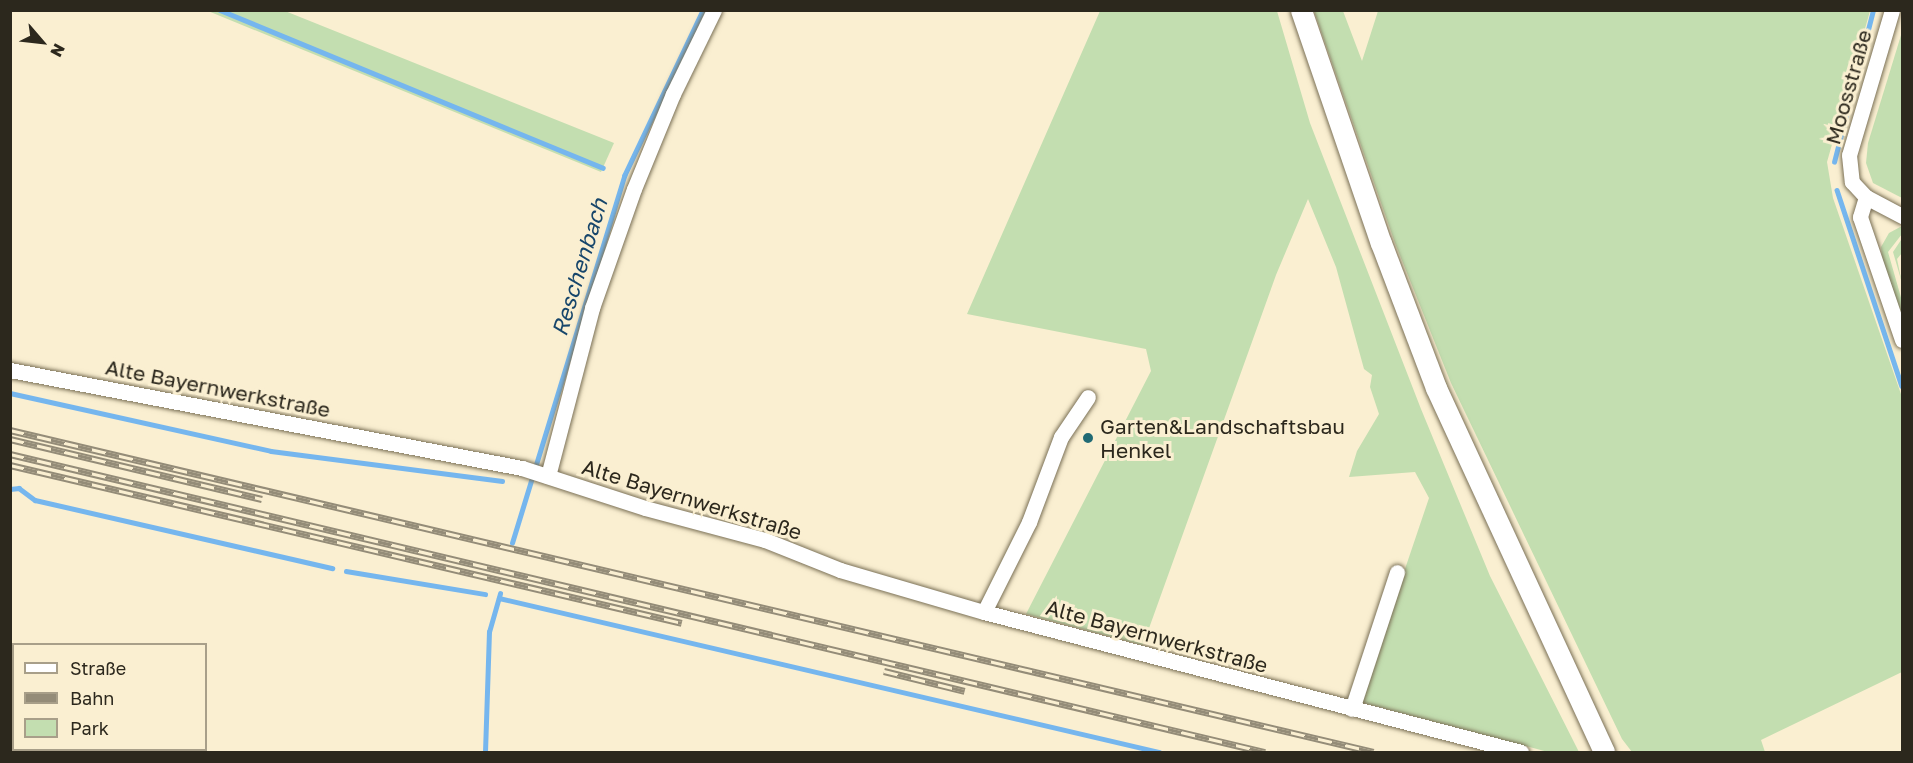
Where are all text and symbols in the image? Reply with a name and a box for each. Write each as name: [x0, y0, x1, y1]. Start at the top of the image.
north arrow: [12, 12, 72, 72]
street label: Moosstraße: [1820, 27, 1876, 147]
text: N: [46, 40, 70, 61]
water label: Reschenbach: [546, 195, 612, 339]
street label: Alte Bayernwerkstraße: [103, 354, 333, 422]
place label: Garten&Landschaftsbau Henkel: [1100, 413, 1345, 463]
marker: Garten&Landschaftsbau Henkel: [1081, 431, 1095, 445]
street label: Alte Bayernwerkstraße: [579, 454, 805, 544]
street label: Alte Bayernwerkstraße: [1043, 594, 1271, 678]
legend: [12, 643, 207, 751]
text: Straße: [70, 657, 126, 679]
text: Bahn: [70, 687, 114, 709]
text: Park: [70, 717, 109, 739]

